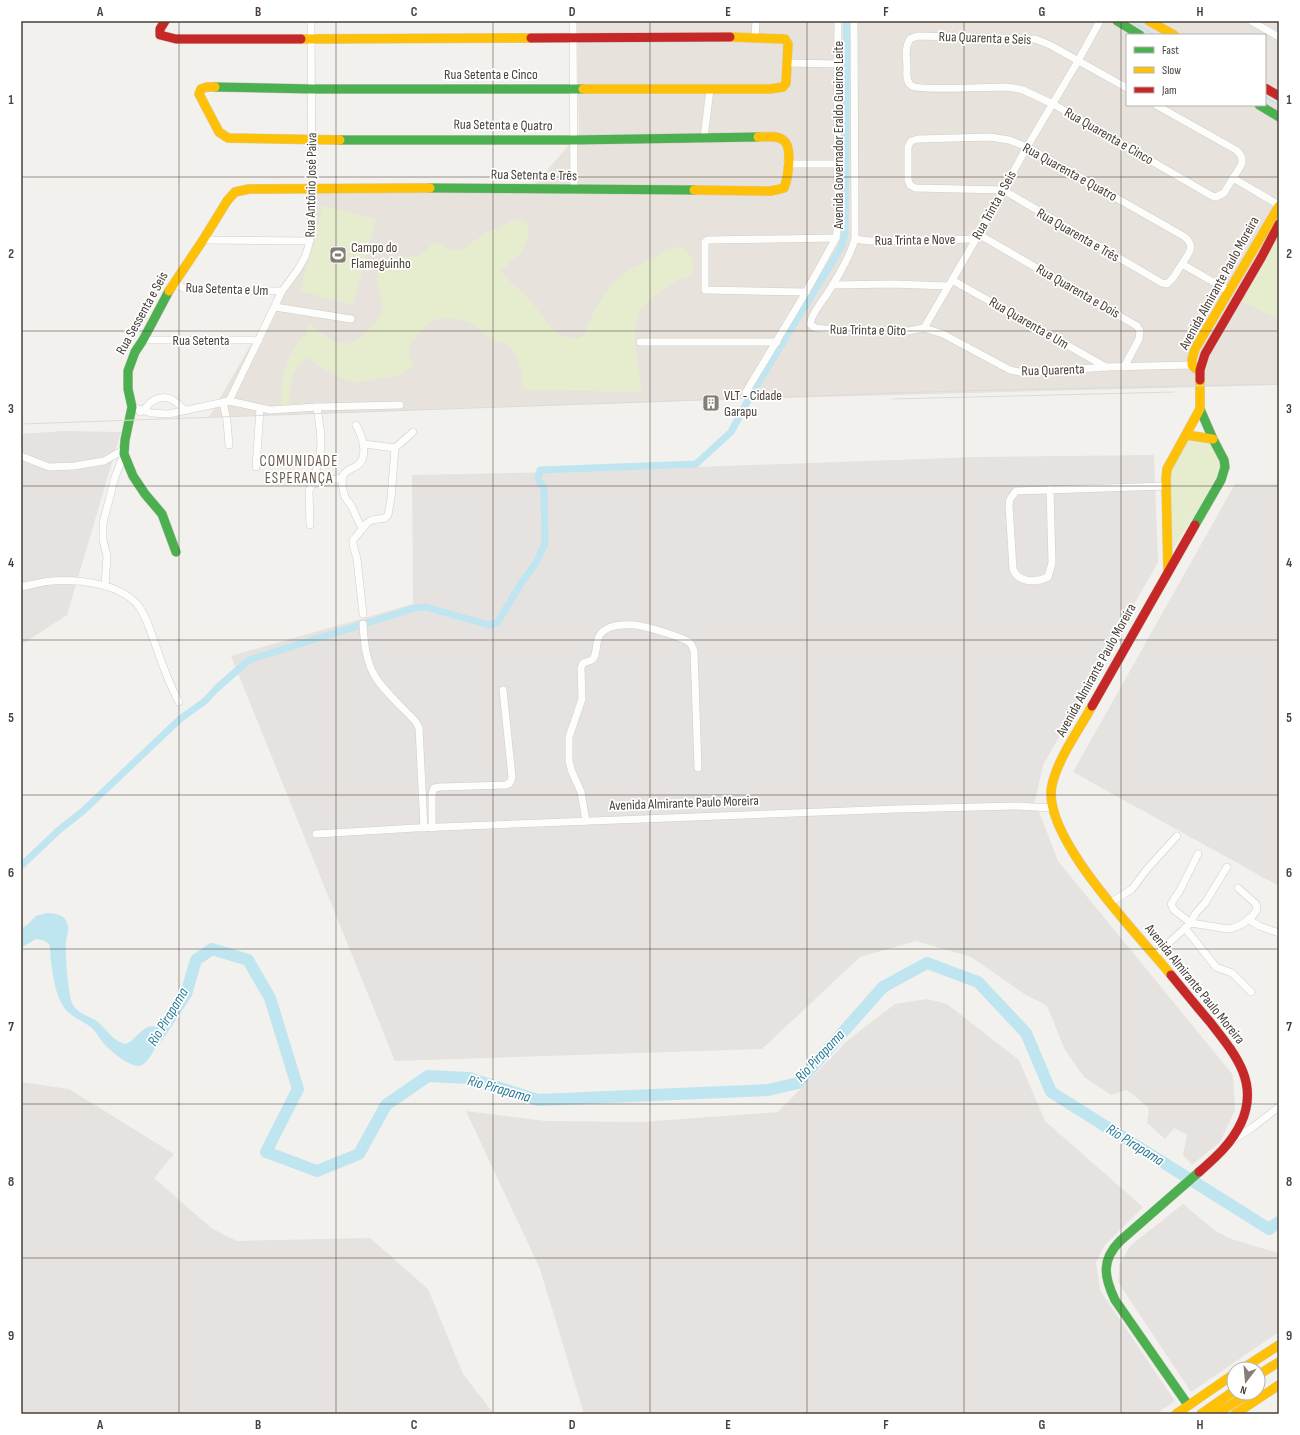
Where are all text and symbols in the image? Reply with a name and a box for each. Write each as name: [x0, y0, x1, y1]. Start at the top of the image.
text: A: [96, 4, 104, 20]
text: B: [255, 4, 261, 20]
text: C: [411, 4, 418, 20]
text: D: [569, 4, 576, 20]
text: E: [725, 4, 731, 20]
text: F: [883, 4, 889, 20]
text: G: [1039, 4, 1046, 20]
text: H: [1197, 4, 1204, 20]
street label: Rua Quarenta e Seis: [938, 28, 1032, 48]
legend: [1126, 34, 1266, 106]
street label: Avenida Governador Eraldo Gueiros Leite: [830, 41, 847, 230]
text: Fast: [1162, 43, 1179, 58]
text: Slow: [1162, 63, 1181, 78]
street label: Rua Setenta e Cinco: [444, 66, 538, 83]
text: Jam: [1161, 83, 1177, 98]
text: 1: [8, 92, 14, 108]
text: 1: [1286, 92, 1292, 108]
street label: Rua Quarenta e Cinco: [1061, 104, 1157, 168]
street label: Rua Setenta e Quatro: [453, 116, 553, 134]
street label: Rua Antônio José Paiva: [302, 132, 320, 238]
street label: Rua Quarenta e Quatro: [1020, 139, 1120, 205]
street label: Rua Setenta e Três: [491, 166, 577, 184]
street label: Rua Trinta e Seis: [968, 168, 1020, 242]
street label: Rua Quarenta e Três: [1034, 205, 1122, 265]
street label: Avenida Almirante Paulo Moreira: [1175, 214, 1263, 353]
street label: Rua Trinta e Nove: [874, 231, 956, 249]
place label: Campo do Flameguinho: [351, 239, 411, 272]
sports icon: Campo do Flameguinho: [328, 245, 348, 265]
text: 2: [8, 246, 14, 262]
text: 2: [1286, 246, 1292, 262]
street label: Rua Quarenta e Dois: [1033, 260, 1123, 322]
street label: Rua Sessenta e Seis: [112, 269, 172, 357]
street label: Rua Setenta e Um: [185, 279, 269, 299]
street label: Rua Quarenta e Um: [986, 293, 1072, 353]
street label: Rua Trinta e Oito: [830, 321, 907, 339]
street label: Rua Setenta: [173, 332, 229, 349]
street label: Rua Quarenta: [1021, 360, 1085, 380]
place label: VLT - Cidade Garapu: [724, 387, 782, 420]
building icon: VLT - Cidade Garapu: [701, 393, 721, 413]
text: 3: [8, 401, 14, 417]
text: 3: [1286, 401, 1292, 417]
district label: COMUNIDADE ESPERANÇA: [260, 452, 338, 488]
text: 4: [8, 555, 14, 571]
text: 4: [1286, 555, 1292, 571]
street label: Avenida Almirante Paulo Moreira: [1052, 601, 1140, 740]
text: 5: [8, 710, 14, 726]
text: 5: [1286, 710, 1292, 726]
street label: Avenida Almirante Paulo Moreira: [608, 792, 759, 814]
text: 6: [8, 865, 14, 881]
text: 6: [1286, 865, 1292, 881]
street label: Avenida Almirante Paulo Moreira: [1141, 920, 1249, 1047]
water label: Rio Pirapama: [143, 984, 193, 1050]
text: 7: [8, 1019, 14, 1035]
text: 7: [1286, 1019, 1292, 1035]
water label: Rio Pirapama: [791, 1026, 849, 1086]
water label: Rio Pirapama: [465, 1071, 533, 1107]
water label: Rio Pirapama: [1103, 1120, 1167, 1170]
text: 8: [8, 1174, 14, 1190]
text: 8: [1286, 1174, 1292, 1190]
text: 9: [8, 1328, 14, 1344]
text: 9: [1286, 1328, 1292, 1344]
north arrow: [1226, 1361, 1266, 1401]
text: N: [1239, 1383, 1248, 1397]
text: A: [96, 1417, 104, 1433]
text: B: [255, 1417, 261, 1433]
text: C: [411, 1417, 418, 1433]
text: D: [569, 1417, 576, 1433]
text: E: [725, 1417, 731, 1433]
text: F: [883, 1417, 889, 1433]
text: G: [1039, 1417, 1046, 1433]
text: H: [1197, 1417, 1204, 1433]

